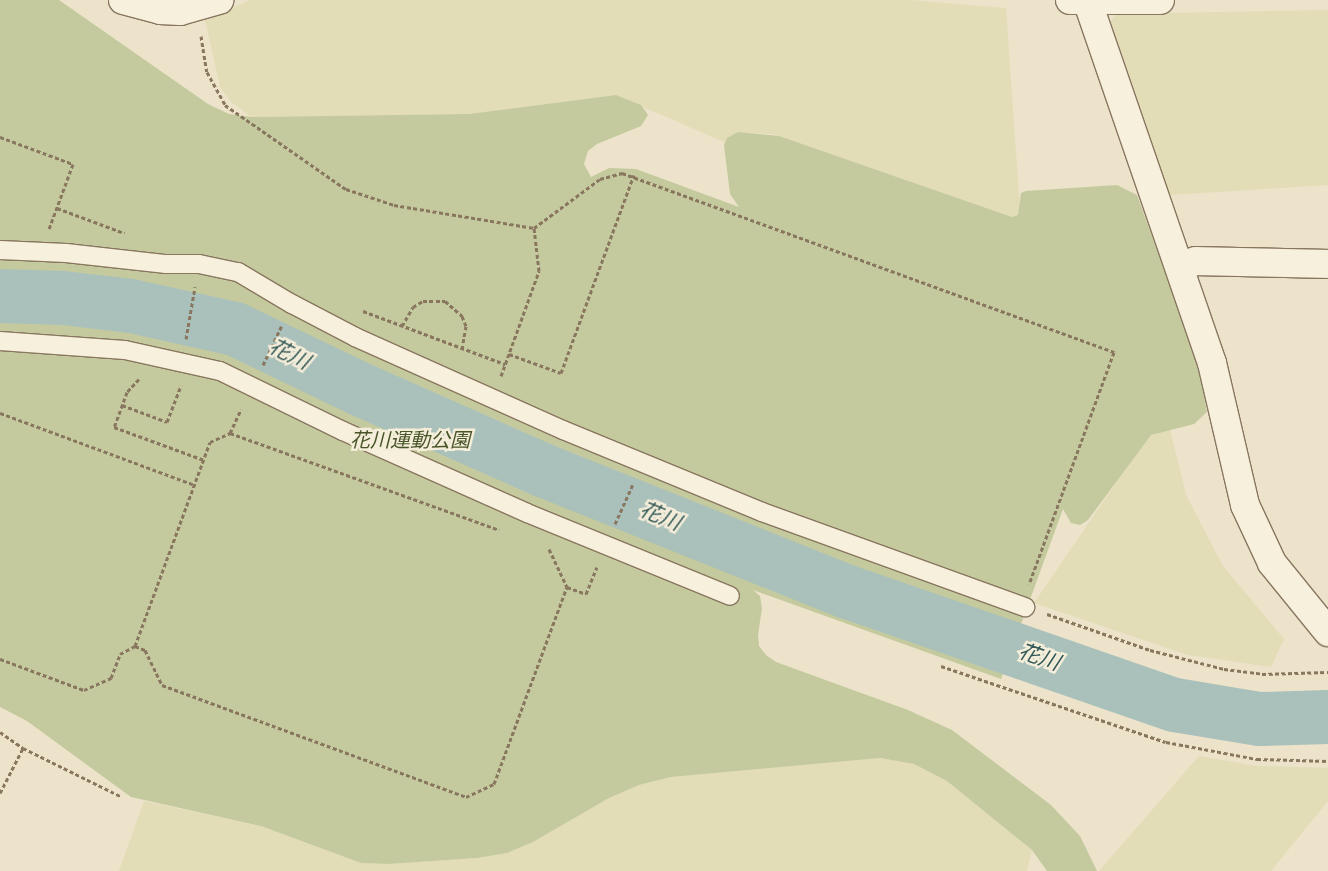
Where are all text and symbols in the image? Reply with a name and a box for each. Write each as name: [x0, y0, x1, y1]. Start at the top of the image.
water label: 花川: [265, 334, 313, 376]
park label: 花川運動公園: [350, 429, 470, 453]
water label: 花川: [636, 497, 684, 537]
water label: 花川: [1015, 639, 1063, 677]

